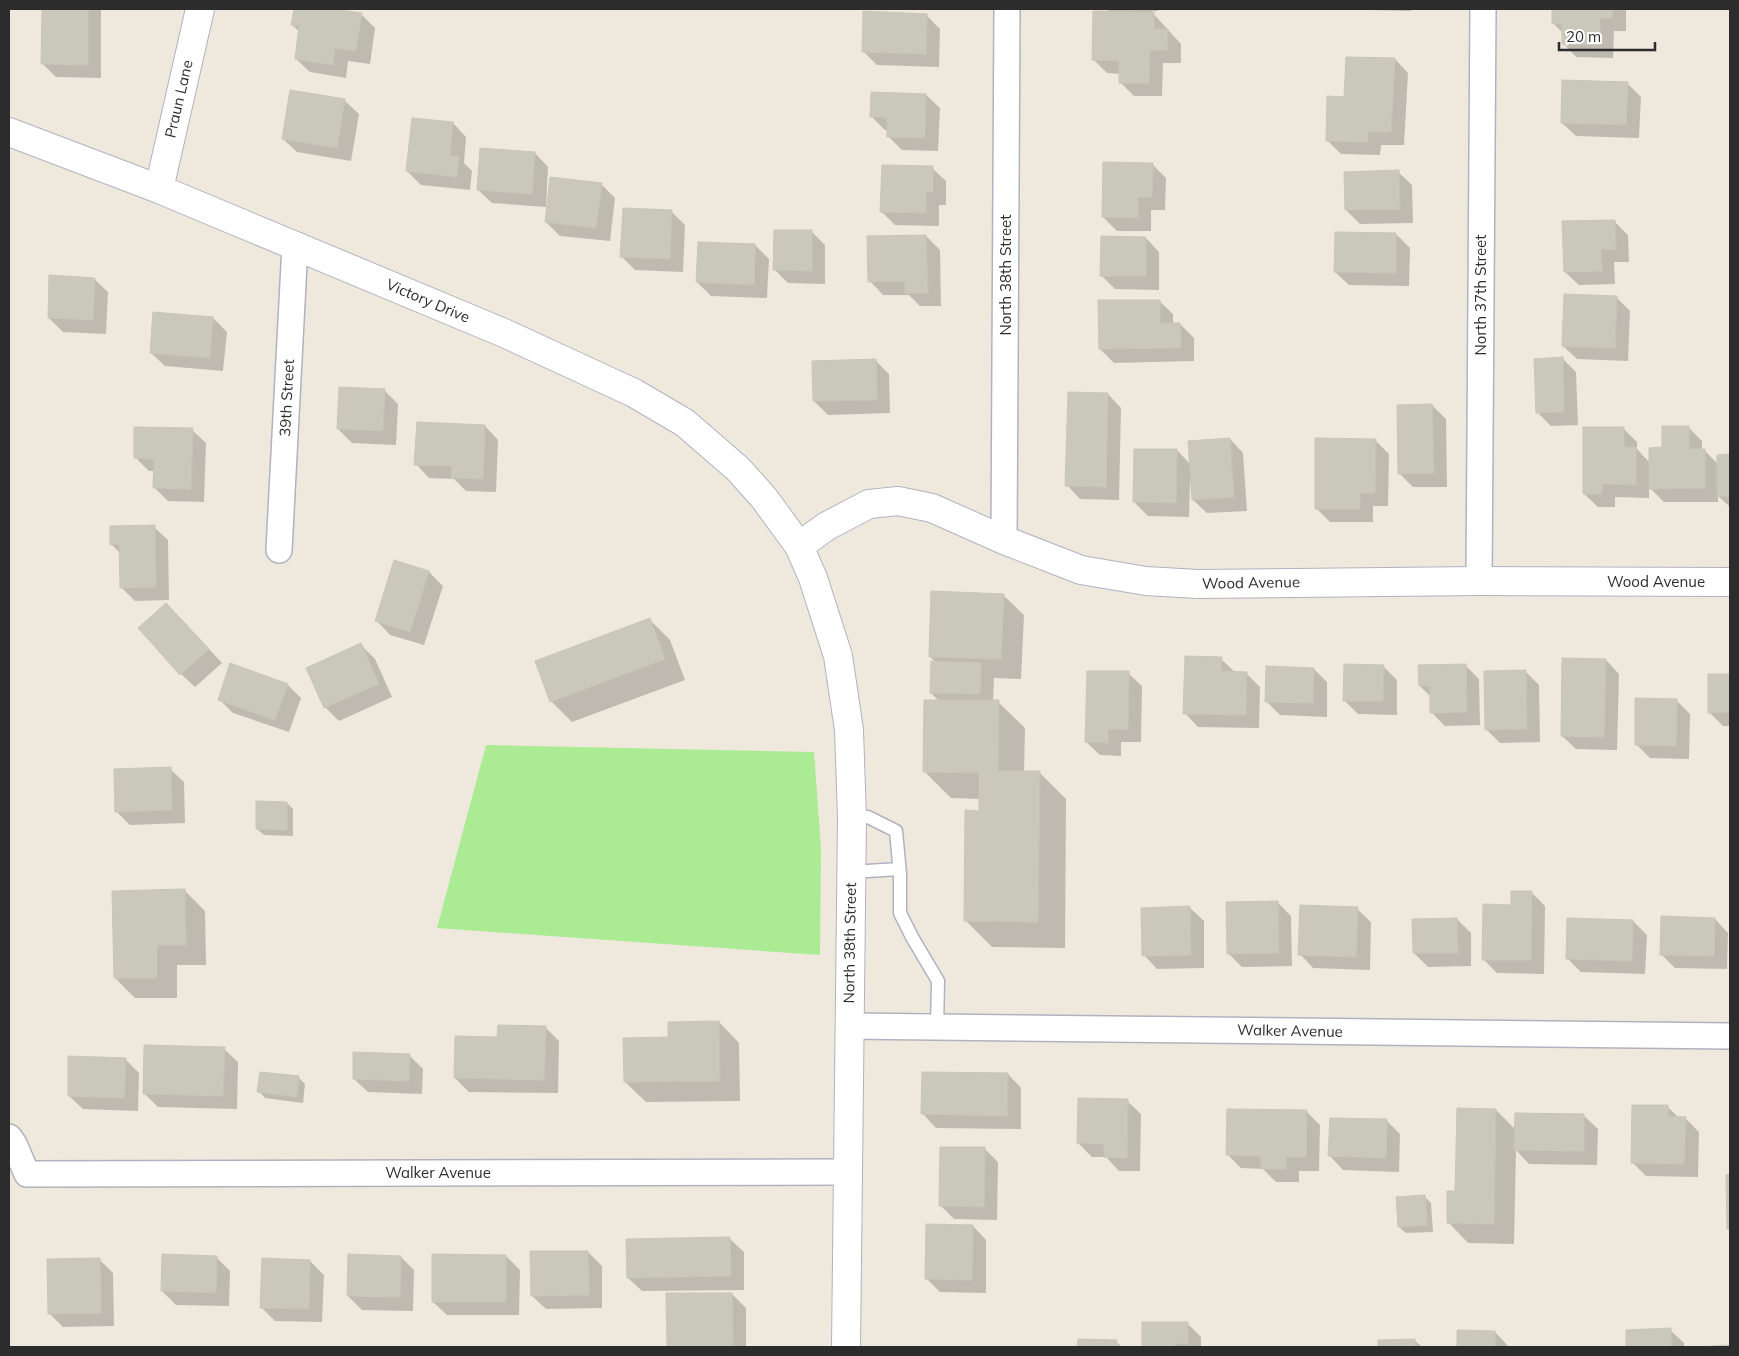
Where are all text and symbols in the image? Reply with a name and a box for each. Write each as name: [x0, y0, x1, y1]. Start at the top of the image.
scale bar: [1559, 20, 1655, 52]
text: 20 m: [1566, 27, 1601, 46]
street label: Praun Lane: [160, 58, 197, 140]
street label: North 38th Street: [996, 214, 1015, 336]
street label: North 37th Street: [1471, 234, 1490, 356]
street label: Victory Drive: [383, 274, 473, 327]
street label: 39th Street: [275, 359, 298, 437]
street label: Wood Avenue: [1202, 572, 1300, 593]
street label: Wood Avenue: [1607, 572, 1705, 591]
street label: North 38th Street: [839, 882, 860, 1004]
street label: Walker Avenue: [1237, 1020, 1343, 1041]
street label: Walker Avenue: [385, 1163, 491, 1182]

